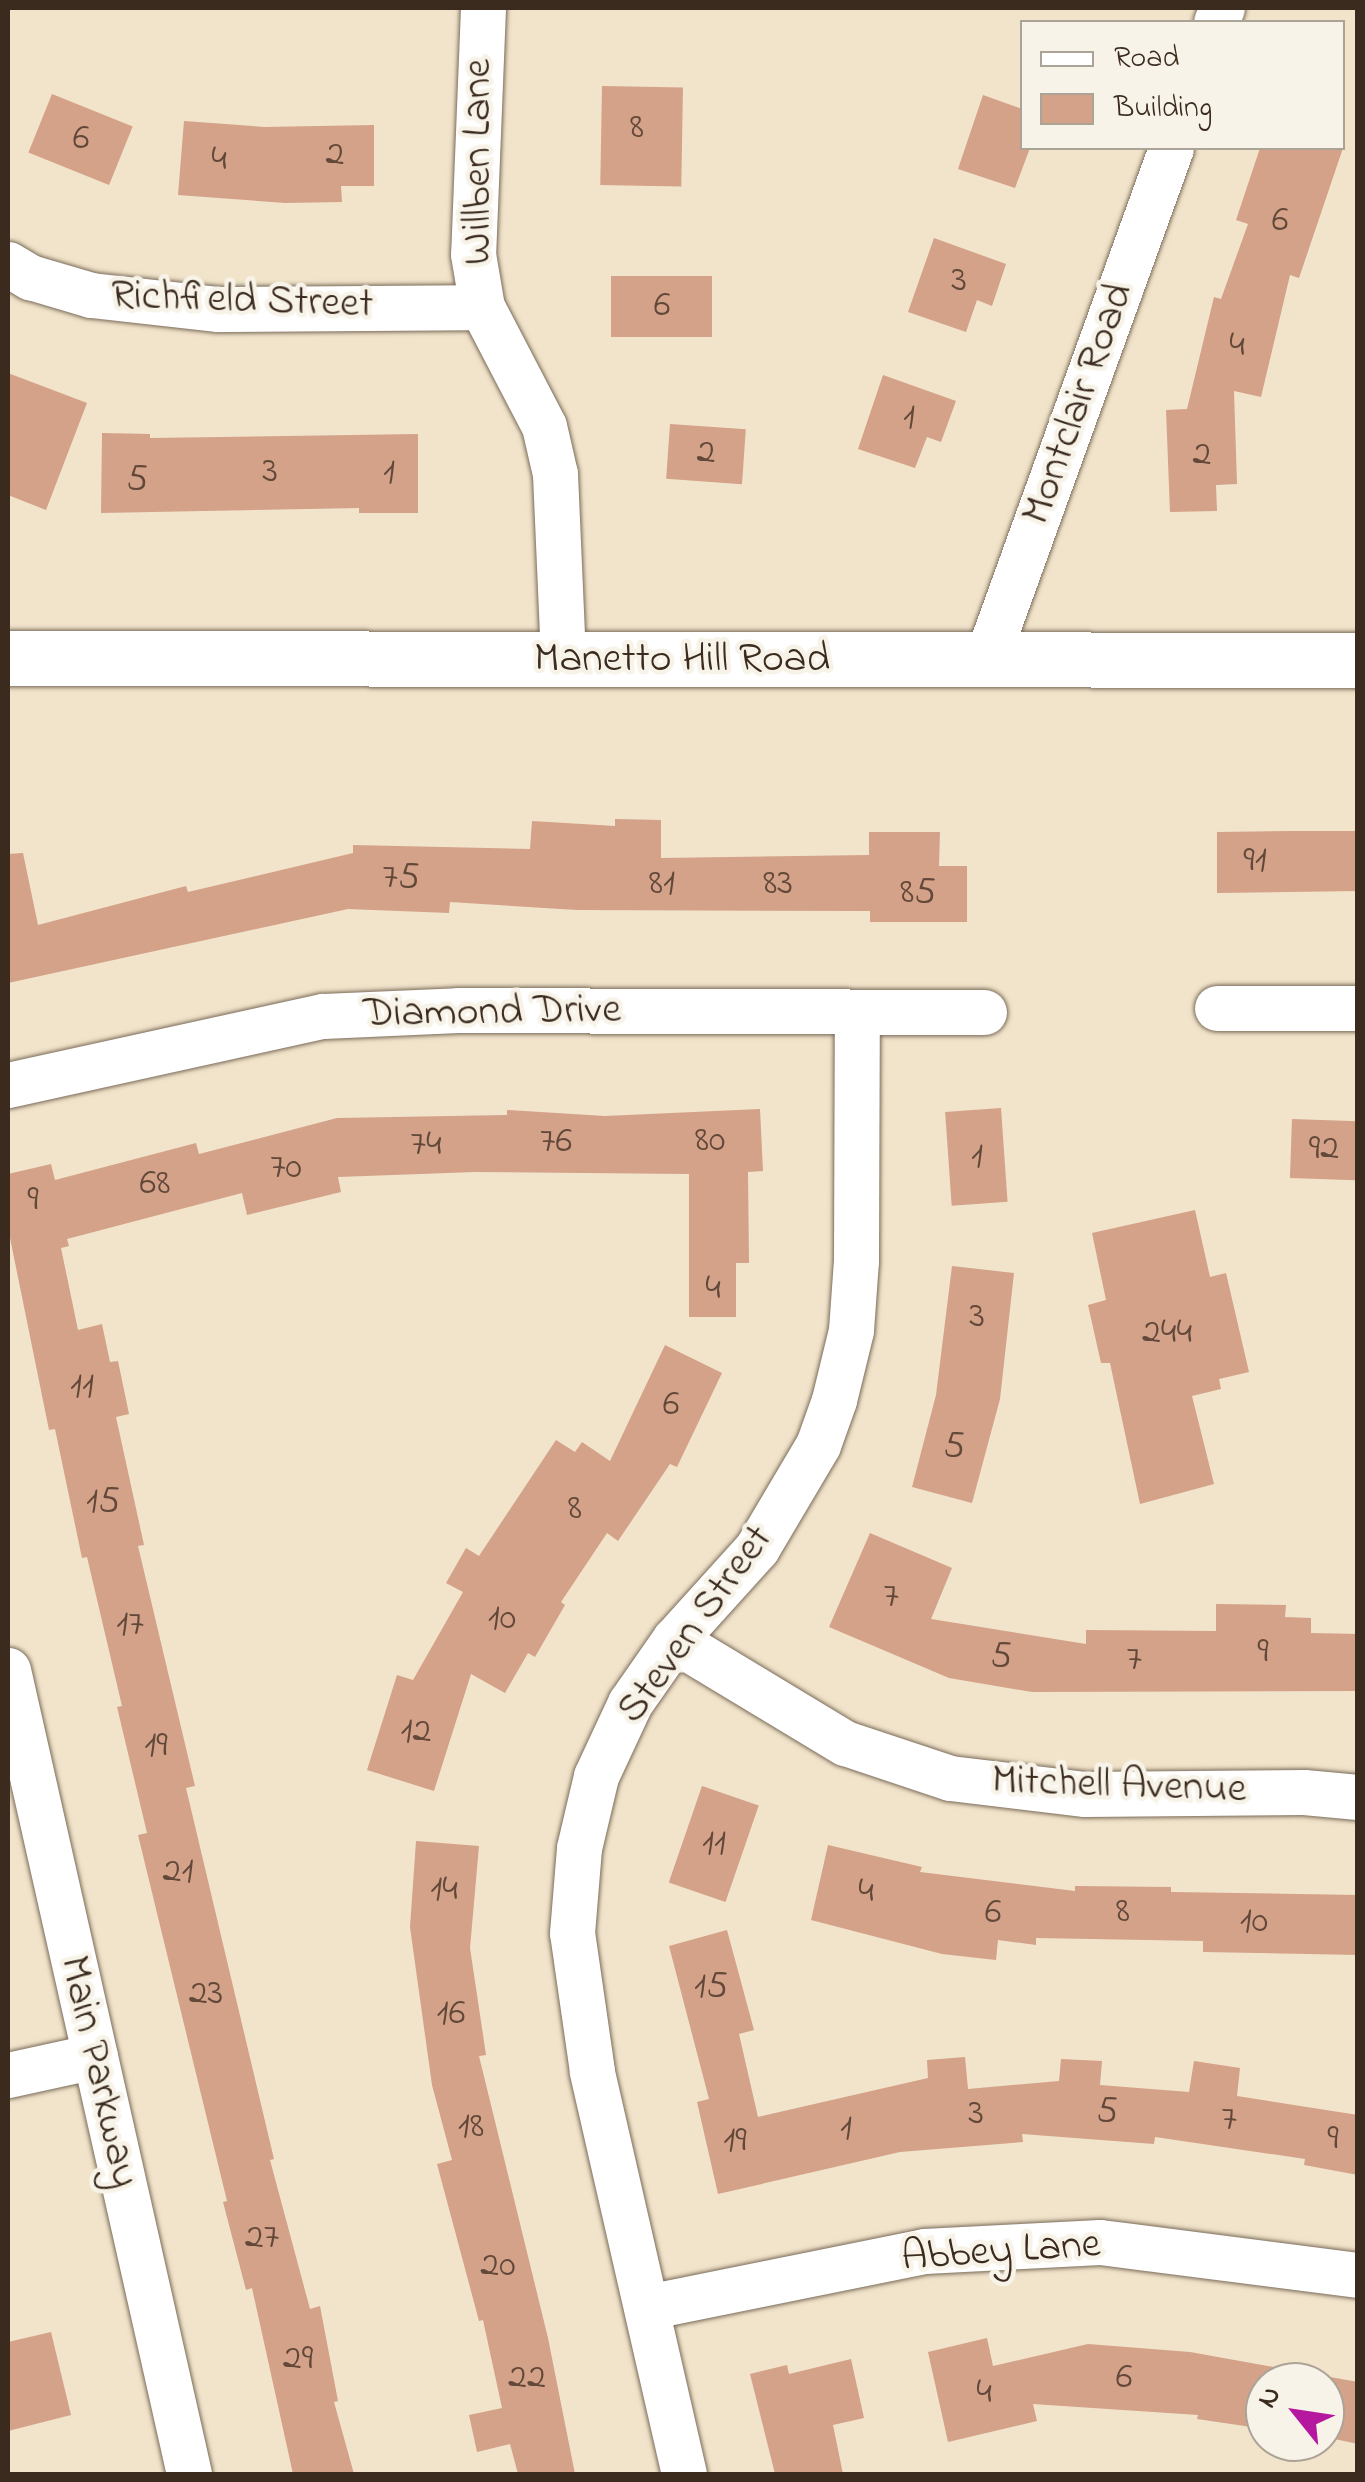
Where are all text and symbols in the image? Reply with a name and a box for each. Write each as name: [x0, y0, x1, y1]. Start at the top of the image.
legend: [1020, 20, 1345, 150]
text: Road: [1114, 37, 1179, 81]
street label: Willben Lane: [454, 59, 504, 265]
text: Building: [1114, 87, 1212, 131]
house number: 8: [630, 106, 644, 152]
house number: 6: [73, 117, 89, 163]
house number: 2: [326, 133, 344, 179]
house number: 4: [211, 138, 227, 184]
house number: 6: [1272, 199, 1288, 245]
house number: 3: [951, 259, 967, 305]
street label: Richfield Street: [110, 271, 374, 331]
street label: Montclair Road: [1012, 277, 1146, 531]
house number: 6: [654, 284, 670, 330]
house number: 4: [1229, 324, 1245, 370]
house number: 1: [903, 396, 915, 442]
house number: 2: [697, 431, 715, 477]
house number: 2: [1193, 433, 1211, 479]
house number: 3: [262, 450, 278, 496]
house number: 1: [383, 451, 395, 497]
house number: 5: [126, 458, 148, 504]
street label: Manetto Hill Road: [534, 635, 830, 685]
house number: 91: [1243, 839, 1267, 885]
house number: 75: [382, 856, 420, 902]
house number: 81: [649, 862, 675, 908]
house number: 83: [763, 862, 793, 908]
house number: 85: [900, 871, 936, 917]
street label: Diamond Drive: [363, 986, 621, 1040]
house number: 80: [695, 1119, 725, 1165]
house number: 76: [540, 1120, 572, 1166]
house number: 74: [410, 1123, 442, 1169]
house number: 92: [1309, 1127, 1339, 1173]
house number: 1: [971, 1135, 983, 1181]
house number: 70: [270, 1146, 302, 1192]
house number: 68: [140, 1162, 170, 1208]
house number: 9: [27, 1178, 39, 1224]
house number: 4: [705, 1267, 721, 1313]
house number: 3: [969, 1295, 985, 1341]
house number: 244: [1142, 1311, 1192, 1357]
house number: 11: [70, 1365, 94, 1411]
house number: 6: [663, 1383, 679, 1429]
house number: 5: [943, 1425, 965, 1471]
house number: 15: [86, 1480, 120, 1526]
house number: 8: [568, 1487, 582, 1533]
street label: Steven Street: [607, 1516, 785, 1734]
house number: 7: [883, 1575, 899, 1621]
house number: 10: [488, 1597, 516, 1643]
house number: 17: [116, 1603, 144, 1649]
house number: 9: [1257, 1630, 1269, 1676]
house number: 5: [990, 1635, 1012, 1681]
house number: 7: [1126, 1638, 1142, 1684]
house number: 12: [401, 1710, 431, 1756]
house number: 19: [144, 1724, 168, 1770]
street label: Mitchell Avenue: [991, 1756, 1247, 1816]
house number: 11: [702, 1822, 726, 1868]
house number: 21: [163, 1850, 193, 1896]
house number: 14: [430, 1868, 458, 1914]
house number: 4: [858, 1870, 874, 1916]
house number: 8: [1116, 1890, 1130, 1936]
house number: 6: [985, 1891, 1001, 1937]
house number: 10: [1240, 1900, 1268, 1946]
street label: Main Parkway: [47, 1951, 149, 2193]
house number: 15: [694, 1965, 728, 2011]
house number: 23: [189, 1972, 223, 2018]
house number: 16: [437, 1992, 465, 2038]
house number: 5: [1096, 2090, 1118, 2136]
house number: 3: [968, 2092, 984, 2138]
house number: 7: [1221, 2098, 1237, 2144]
house number: 18: [458, 2105, 484, 2151]
house number: 1: [840, 2107, 852, 2153]
house number: 9: [1327, 2117, 1339, 2163]
house number: 19: [723, 2119, 747, 2165]
house number: 27: [245, 2216, 279, 2262]
street label: Abbey Lane: [900, 2220, 1102, 2284]
house number: 20: [480, 2244, 516, 2290]
house number: 29: [283, 2337, 313, 2383]
house number: 22: [508, 2356, 546, 2402]
house number: 6: [1116, 2356, 1132, 2402]
north arrow: [1245, 2362, 1345, 2462]
house number: 4: [976, 2371, 992, 2417]
text: N: [1248, 2379, 1293, 2416]

